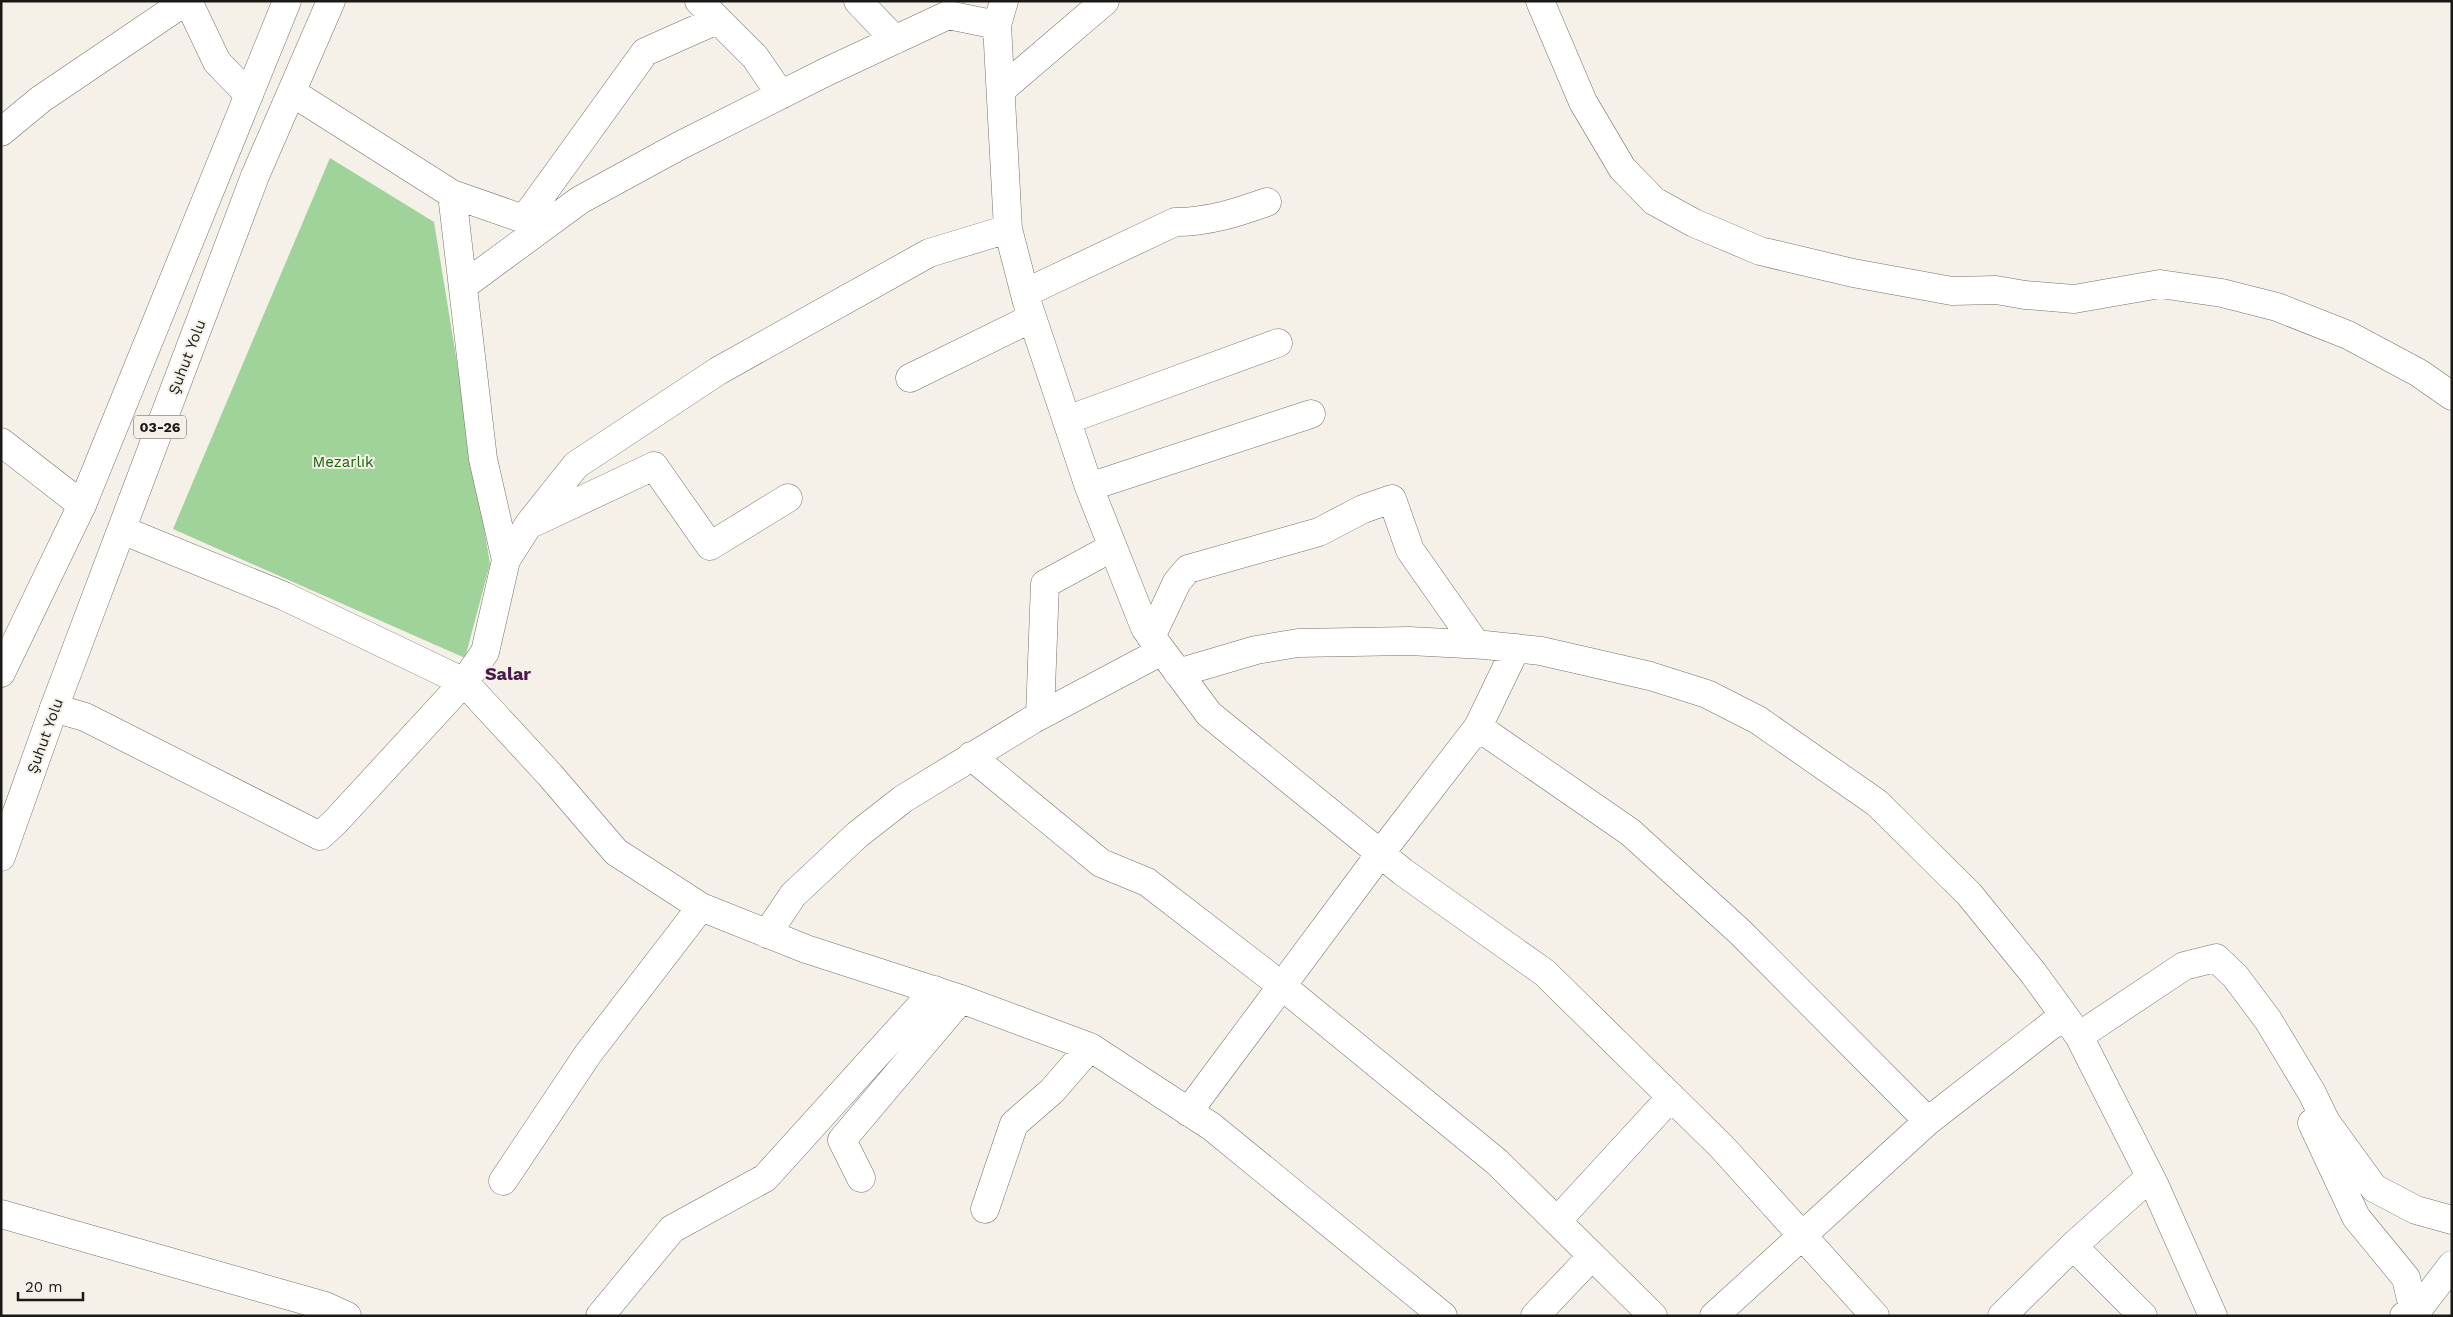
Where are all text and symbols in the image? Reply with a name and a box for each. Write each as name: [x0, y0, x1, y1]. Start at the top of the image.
street label: Şuhut Yolu: [165, 317, 209, 397]
road number: 03-26: [134, 416, 186, 438]
park label: Mezarlık: [312, 453, 374, 471]
district label: Salar: [485, 663, 531, 684]
street label: Şuhut Yolu: [23, 696, 67, 776]
scale bar: [18, 1270, 82, 1302]
text: 20 m: [25, 1278, 63, 1296]

